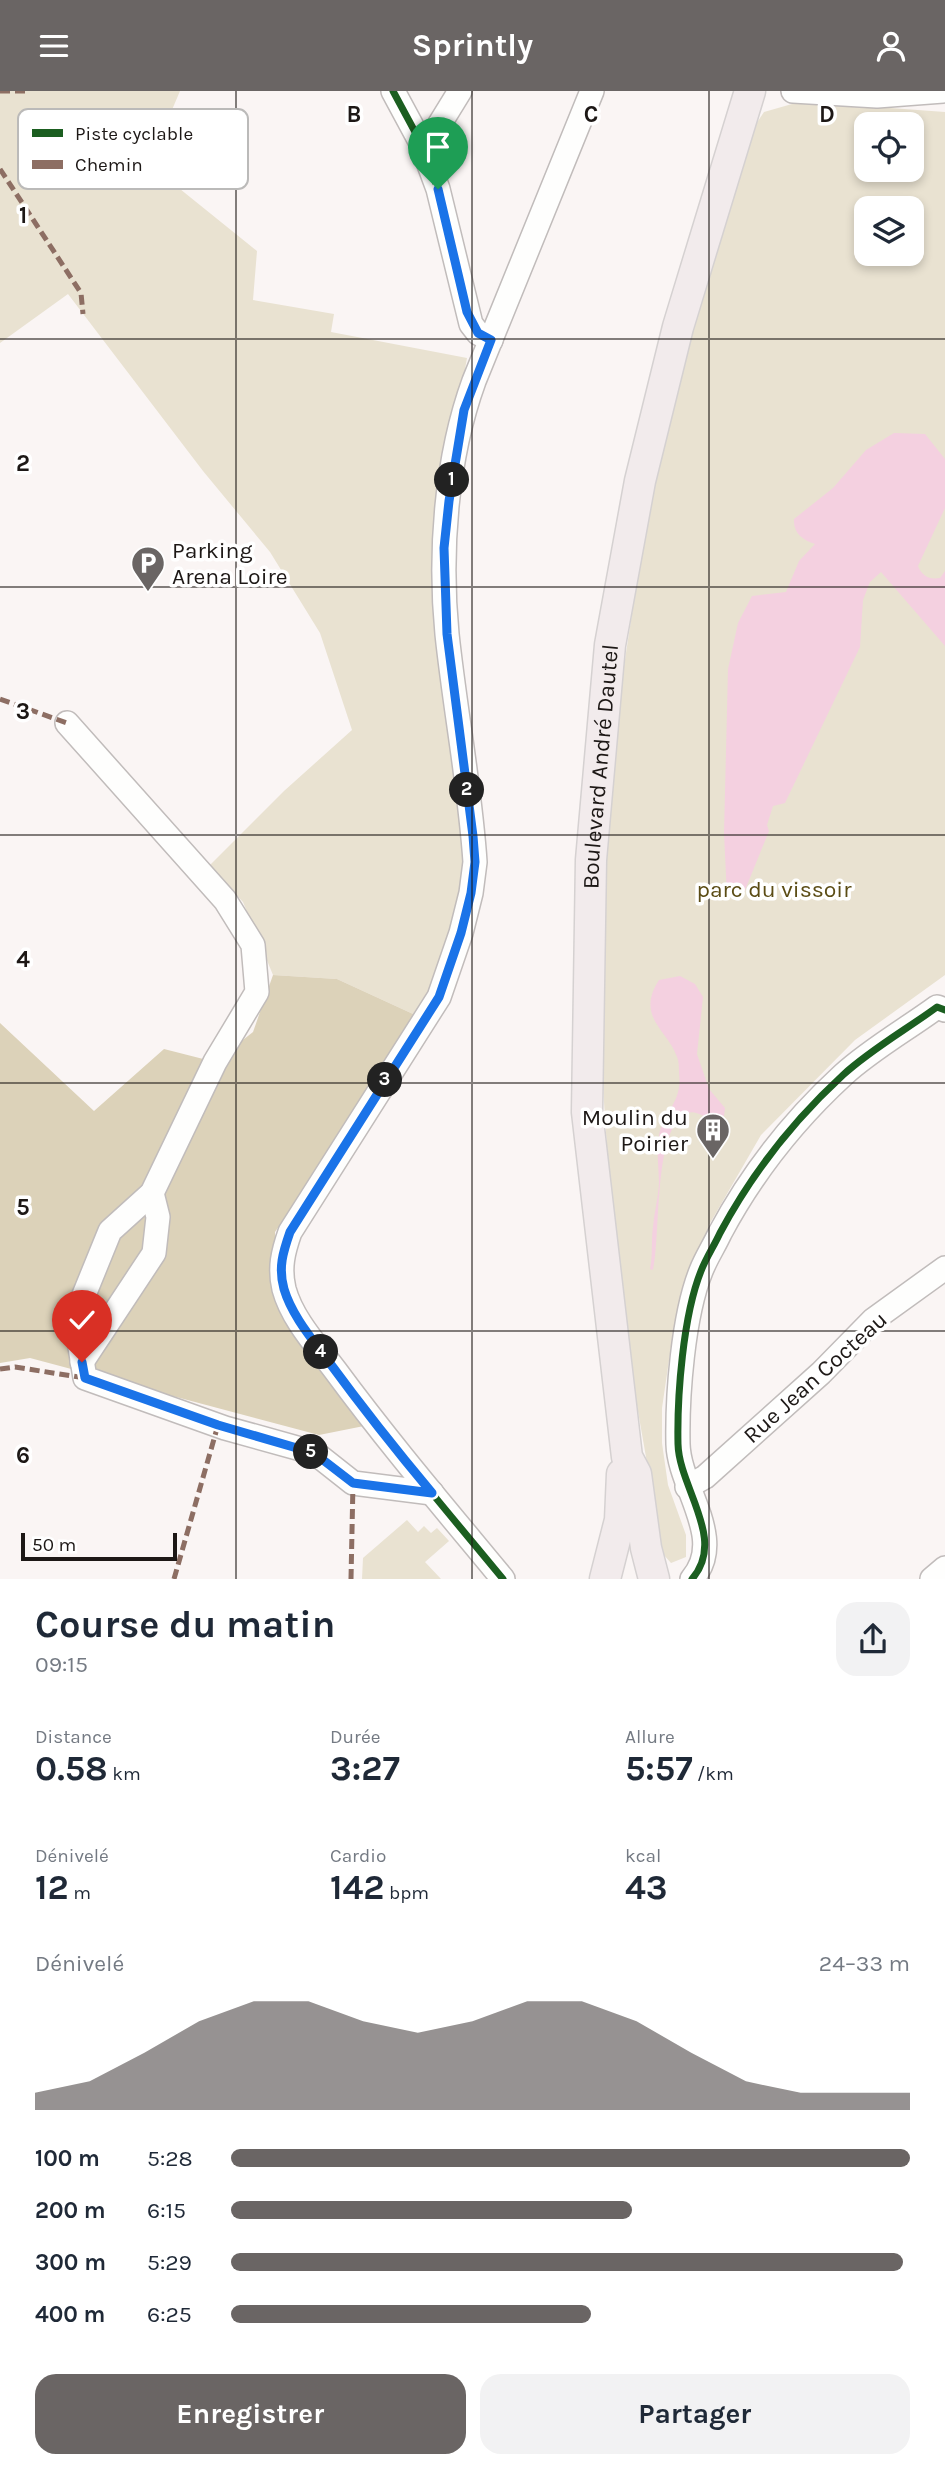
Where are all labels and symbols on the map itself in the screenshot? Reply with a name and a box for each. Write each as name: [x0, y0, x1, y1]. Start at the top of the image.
text: B: [347, 101, 361, 128]
text: C: [584, 101, 598, 128]
text: D: [819, 101, 835, 128]
legend: [18, 109, 248, 189]
pin: [408, 117, 468, 189]
text: Piste cyclable: [75, 123, 193, 145]
text: Chemin: [75, 154, 143, 176]
text: 1: [19, 202, 27, 229]
text: 2: [16, 450, 30, 477]
pin: 1: [434, 463, 470, 497]
place label: Parking Arena Loire: [172, 537, 288, 590]
parking icon: Parking Arena Loire: [129, 544, 167, 593]
street label: Boulevard André Dautel: [578, 643, 624, 889]
text: 3: [16, 698, 30, 725]
pin: 2: [449, 773, 484, 807]
park label: parc du vissoir: [696, 876, 852, 903]
text: 4: [16, 946, 30, 973]
pin: 3: [368, 1063, 402, 1097]
place label: Moulin du Poirier: [582, 1104, 689, 1157]
building icon: Moulin du Poirier: [694, 1111, 732, 1160]
text: 5: [16, 1194, 30, 1221]
pin: [52, 1290, 112, 1362]
street label: Rue Jean Cocteau: [738, 1306, 893, 1449]
pin: 4: [304, 1335, 338, 1369]
pin: 5: [294, 1435, 328, 1469]
text: 6: [16, 1442, 30, 1469]
scale bar: [21, 1530, 177, 1562]

